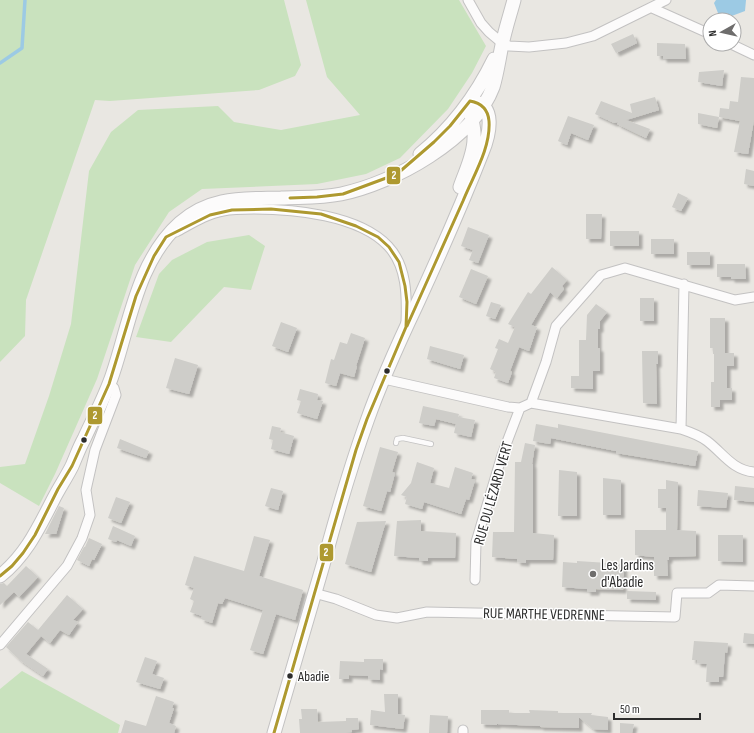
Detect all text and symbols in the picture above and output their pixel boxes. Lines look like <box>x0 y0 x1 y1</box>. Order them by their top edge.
north arrow <box>702 12 742 52</box>
text: N <box>706 29 719 37</box>
line badge: 2 <box>386 166 401 185</box>
text: 2 <box>392 169 397 182</box>
unlabelled marker <box>382 366 392 376</box>
line badge: 2 <box>87 406 103 425</box>
text: 2 <box>93 409 98 422</box>
unlabelled marker <box>79 435 89 445</box>
street label: RUE DU LÉZARD VERT <box>470 439 517 547</box>
line badge: 2 <box>319 543 334 562</box>
text: 2 <box>324 546 329 559</box>
place label: Les Jardins d'Abadie <box>601 556 654 592</box>
marker: Les Jardins d'Abadie <box>588 569 598 579</box>
street label: RUE MARTHE VEDRENNE <box>483 604 605 625</box>
place label: Abadie <box>297 668 329 685</box>
marker: Abadie <box>285 671 295 681</box>
scale bar <box>614 695 700 721</box>
text: 50 m <box>620 702 640 717</box>

